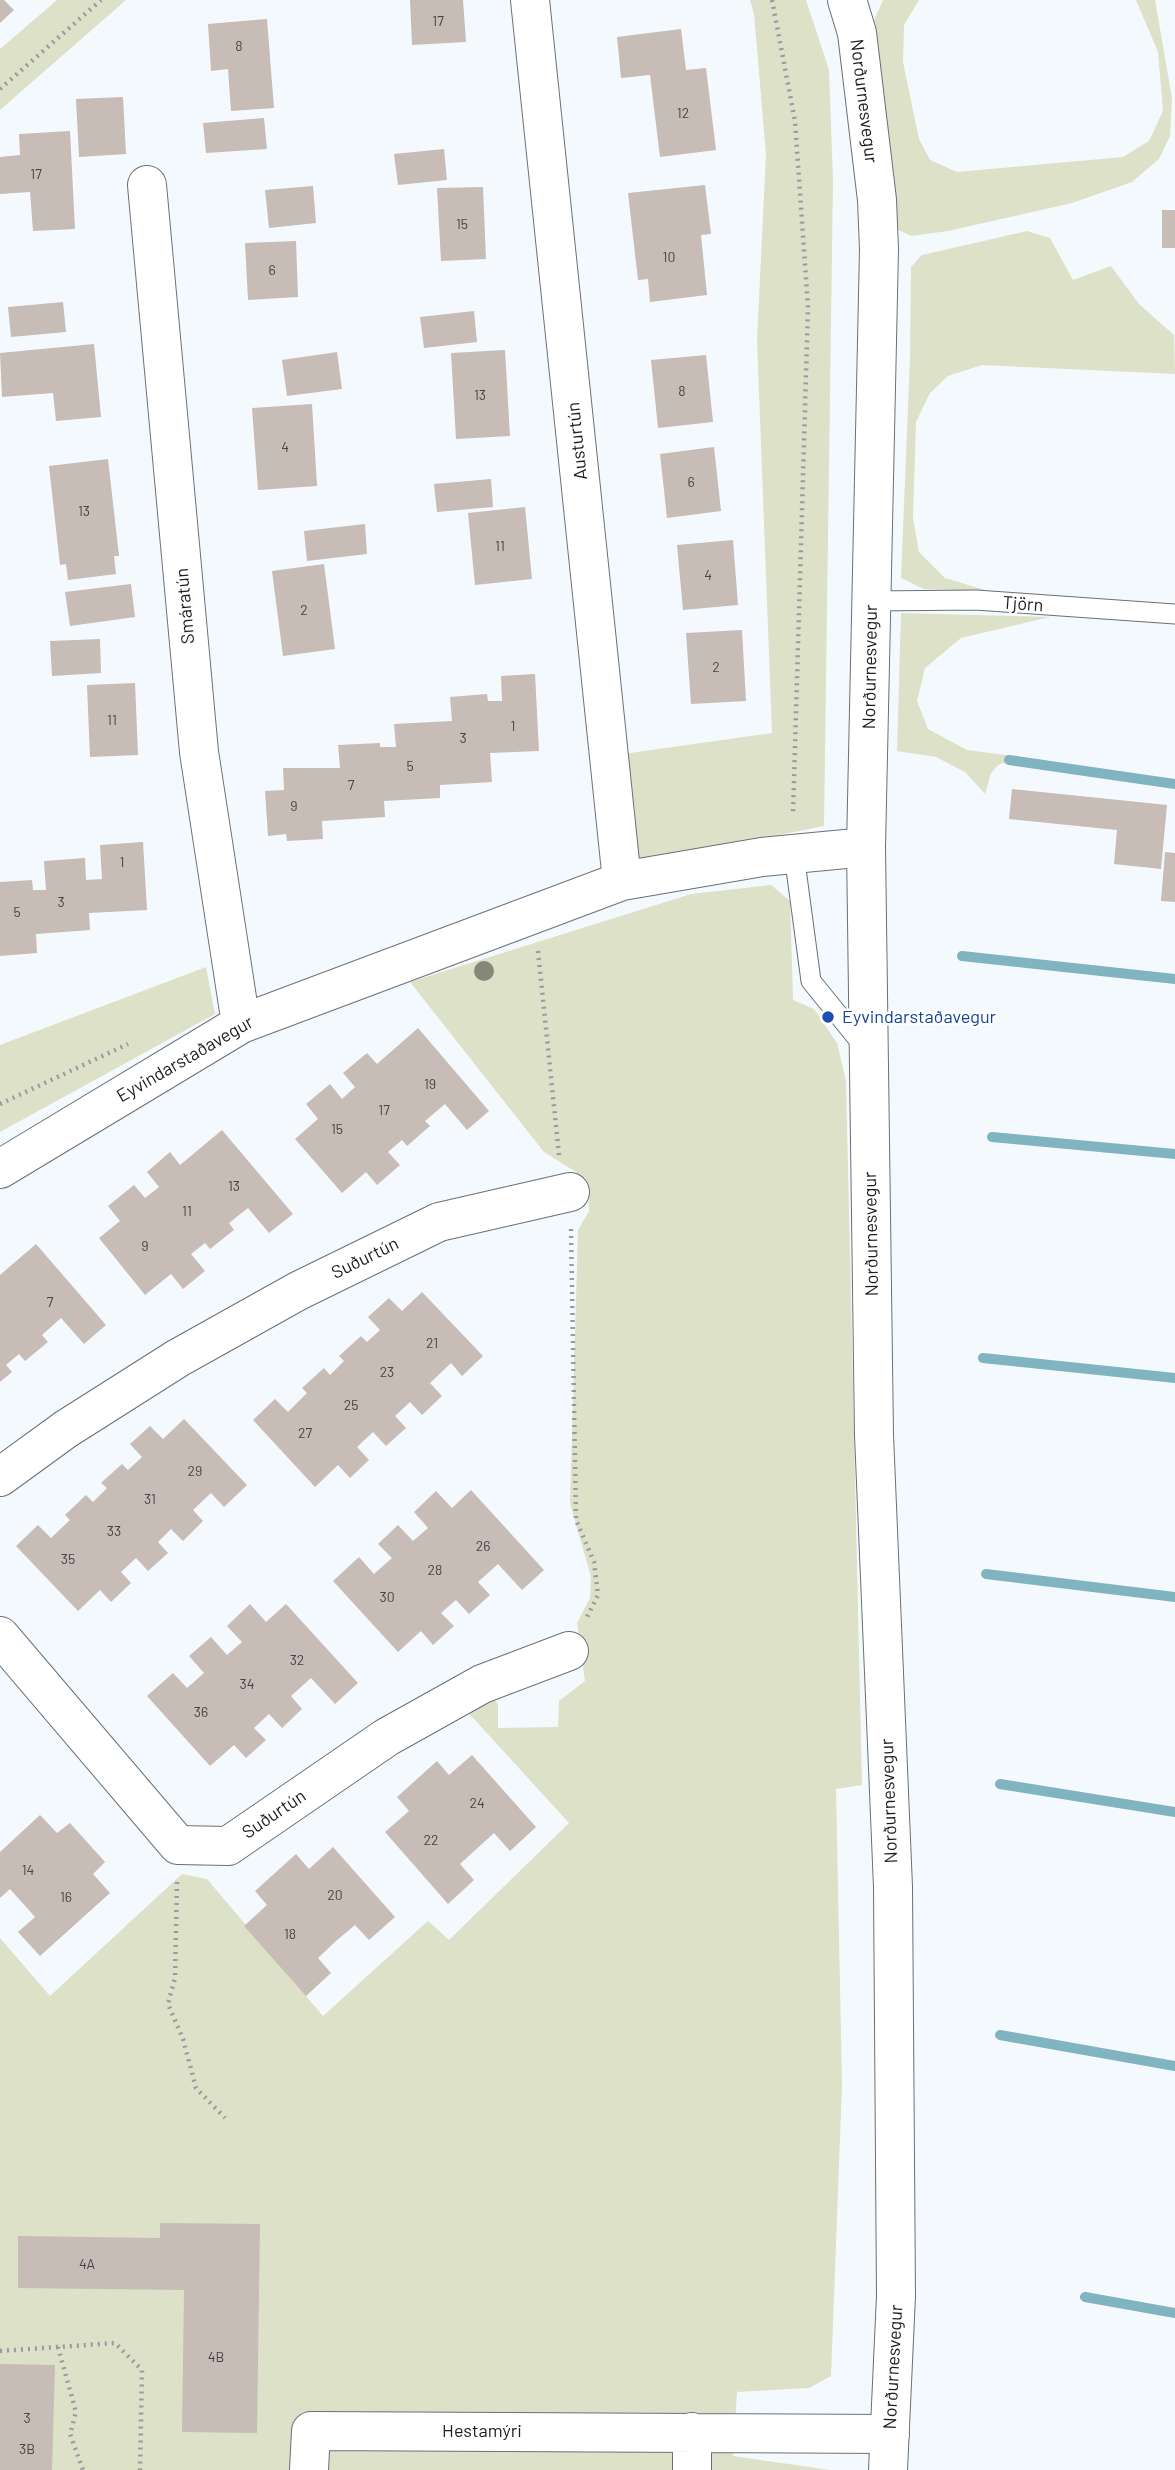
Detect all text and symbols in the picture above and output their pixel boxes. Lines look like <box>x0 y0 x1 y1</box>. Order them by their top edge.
house number: 17 <box>432 13 444 29</box>
house number: 8 <box>235 38 243 54</box>
street label: Norðurnesvegur <box>846 38 882 164</box>
house number: 12 <box>677 105 689 121</box>
house number: 17 <box>30 166 42 182</box>
house number: 15 <box>456 216 468 232</box>
house number: 10 <box>663 249 675 265</box>
house number: 6 <box>268 262 276 278</box>
house number: 8 <box>678 383 686 399</box>
house number: 13 <box>474 387 486 403</box>
street label: Austurtún <box>562 401 592 481</box>
house number: 4 <box>281 439 289 455</box>
house number: 6 <box>687 474 695 490</box>
house number: 13 <box>78 503 90 519</box>
house number: 11 <box>495 538 505 554</box>
street label: Smáratún <box>171 567 199 645</box>
house number: 4 <box>704 567 712 583</box>
street label: Tjörn <box>1002 592 1044 616</box>
house number: 2 <box>300 602 308 618</box>
street label: Norðurnesvegur <box>858 604 882 730</box>
house number: 2 <box>712 659 720 675</box>
house number: 11 <box>107 712 117 728</box>
house number: 1 <box>511 718 515 734</box>
house number: 3 <box>459 730 467 746</box>
house number: 5 <box>406 758 414 774</box>
house number: 7 <box>348 777 354 793</box>
house number: 9 <box>290 798 298 814</box>
house number: 1 <box>120 854 124 870</box>
house number: 3 <box>57 894 65 910</box>
house number: 5 <box>13 904 21 920</box>
place label: Eyvindarstaðavegur <box>842 1006 996 1028</box>
marker: Eyvindarstaðavegur <box>820 1009 836 1025</box>
street label: Eyvindarstaðavegur <box>113 1011 257 1107</box>
house number: 19 <box>424 1076 436 1092</box>
house number: 17 <box>378 1102 390 1118</box>
house number: 15 <box>331 1121 343 1137</box>
street label: Norðurnesvegur <box>859 1171 883 1297</box>
house number: 13 <box>228 1178 240 1194</box>
house number: 11 <box>182 1203 192 1219</box>
street label: Suðurtún <box>328 1232 402 1284</box>
house number: 9 <box>141 1238 149 1254</box>
house number: 7 <box>47 1294 53 1310</box>
house number: 21 <box>426 1335 438 1351</box>
house number: 23 <box>380 1364 394 1380</box>
house number: 25 <box>344 1397 358 1413</box>
house number: 27 <box>298 1425 312 1441</box>
house number: 29 <box>188 1463 202 1479</box>
house number: 31 <box>144 1491 156 1507</box>
house number: 33 <box>107 1523 121 1539</box>
house number: 26 <box>476 1538 490 1554</box>
house number: 35 <box>61 1551 75 1567</box>
house number: 28 <box>428 1562 442 1578</box>
house number: 30 <box>379 1589 395 1605</box>
house number: 32 <box>290 1652 304 1668</box>
house number: 34 <box>240 1676 254 1692</box>
house number: 36 <box>194 1704 208 1720</box>
street label: Norðurnesvegur <box>876 1738 902 1864</box>
street label: Suðurtún <box>238 1785 310 1843</box>
house number: 24 <box>469 1795 485 1811</box>
house number: 22 <box>423 1832 439 1848</box>
house number: 14 <box>22 1862 34 1878</box>
house number: 20 <box>327 1887 343 1903</box>
house number: 16 <box>60 1889 72 1905</box>
house number: 18 <box>284 1926 296 1942</box>
house number: 4A <box>79 2256 95 2272</box>
street label: Norðurnesvegur <box>879 2304 907 2430</box>
house number: 4B <box>208 2349 224 2365</box>
house number: 3 <box>23 2410 31 2426</box>
street label: Hestamýri <box>442 2420 522 2442</box>
house number: 3B <box>19 2441 35 2457</box>

